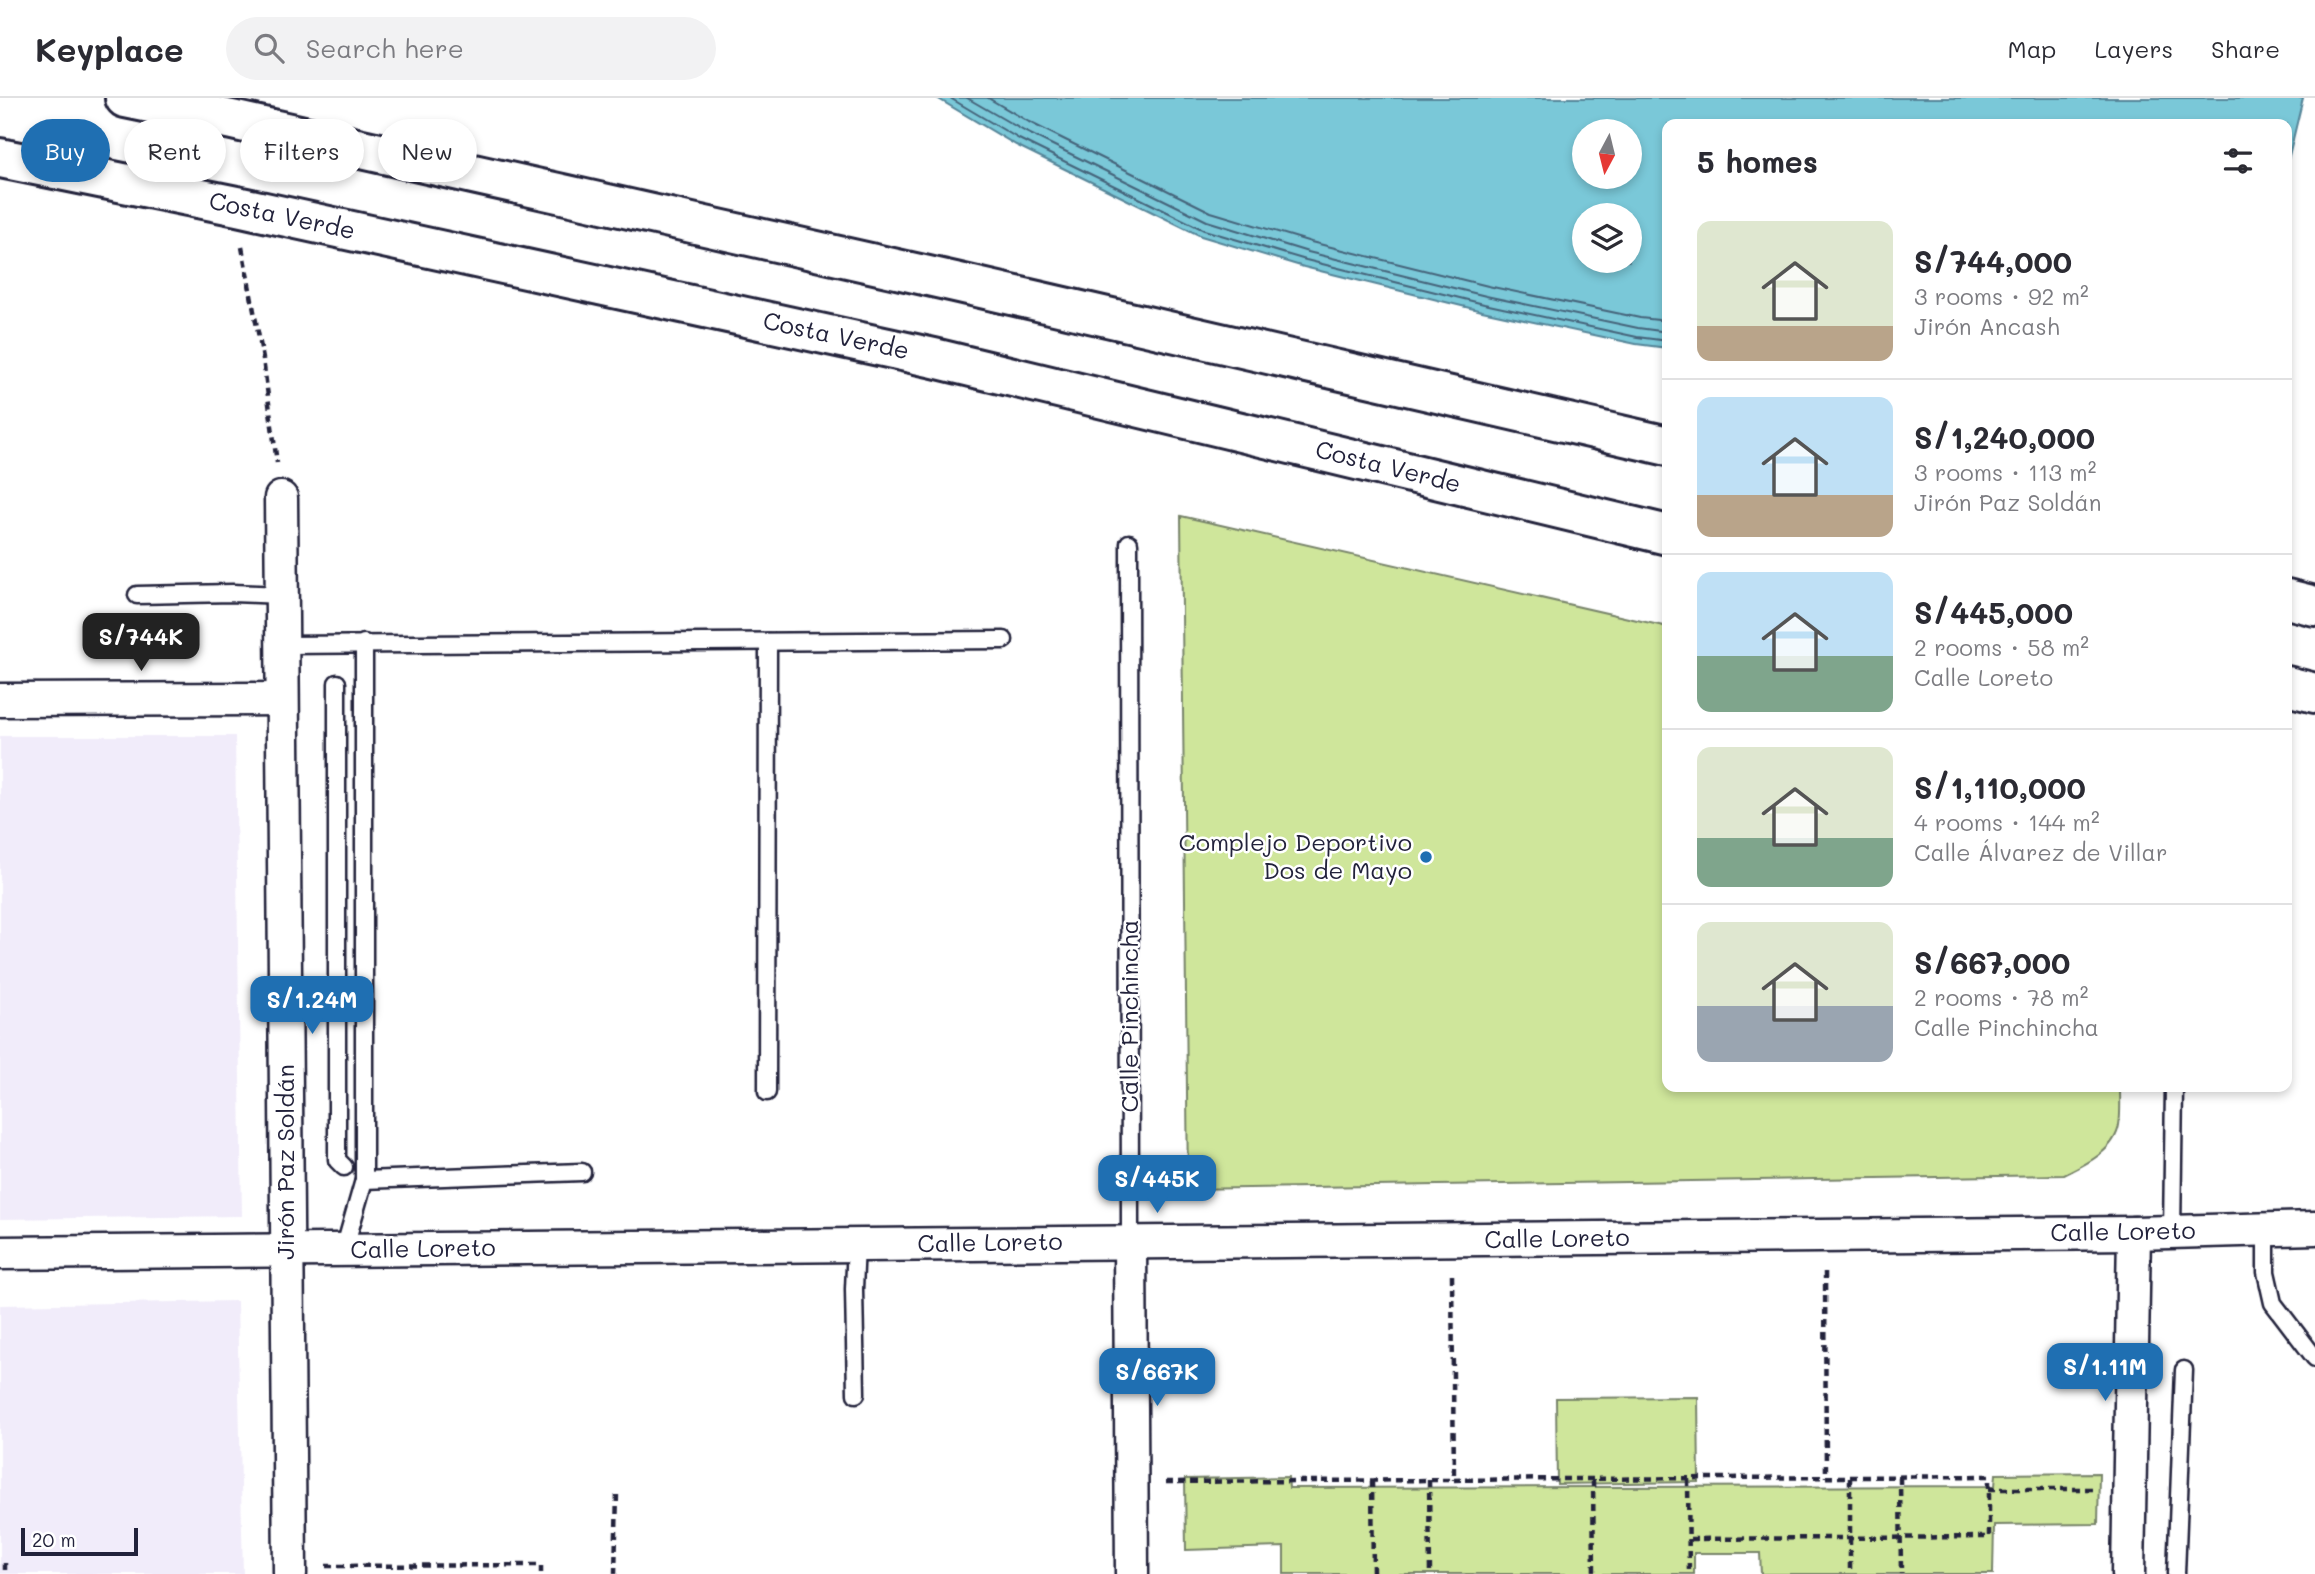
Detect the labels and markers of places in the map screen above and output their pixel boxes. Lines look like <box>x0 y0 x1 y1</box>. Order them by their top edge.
pin: S/744K <box>84 614 198 673</box>
place label: Complejo Deportivo Dos de Mayo <box>1179 826 1412 885</box>
marker: Complejo Deportivo Dos de Mayo <box>1418 849 1434 865</box>
pin: S/1.24M <box>247 976 377 1036</box>
pin: S/445K <box>1100 1156 1214 1215</box>
pin: S/1.11M <box>2040 1344 2170 1403</box>
pin: S/667K <box>1100 1348 1214 1408</box>

